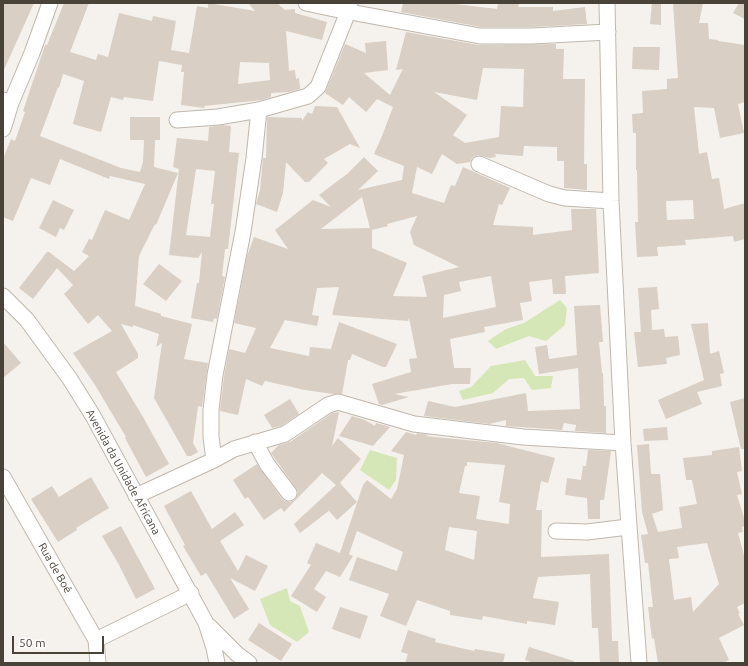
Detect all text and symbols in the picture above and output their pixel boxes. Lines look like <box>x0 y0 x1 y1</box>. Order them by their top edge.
street label: Avenida da Unidade Africana <box>83 407 163 537</box>
street label: Rua de Boé <box>35 541 75 595</box>
scale bar <box>14 628 106 654</box>
text: 50 m <box>19 636 46 649</box>

